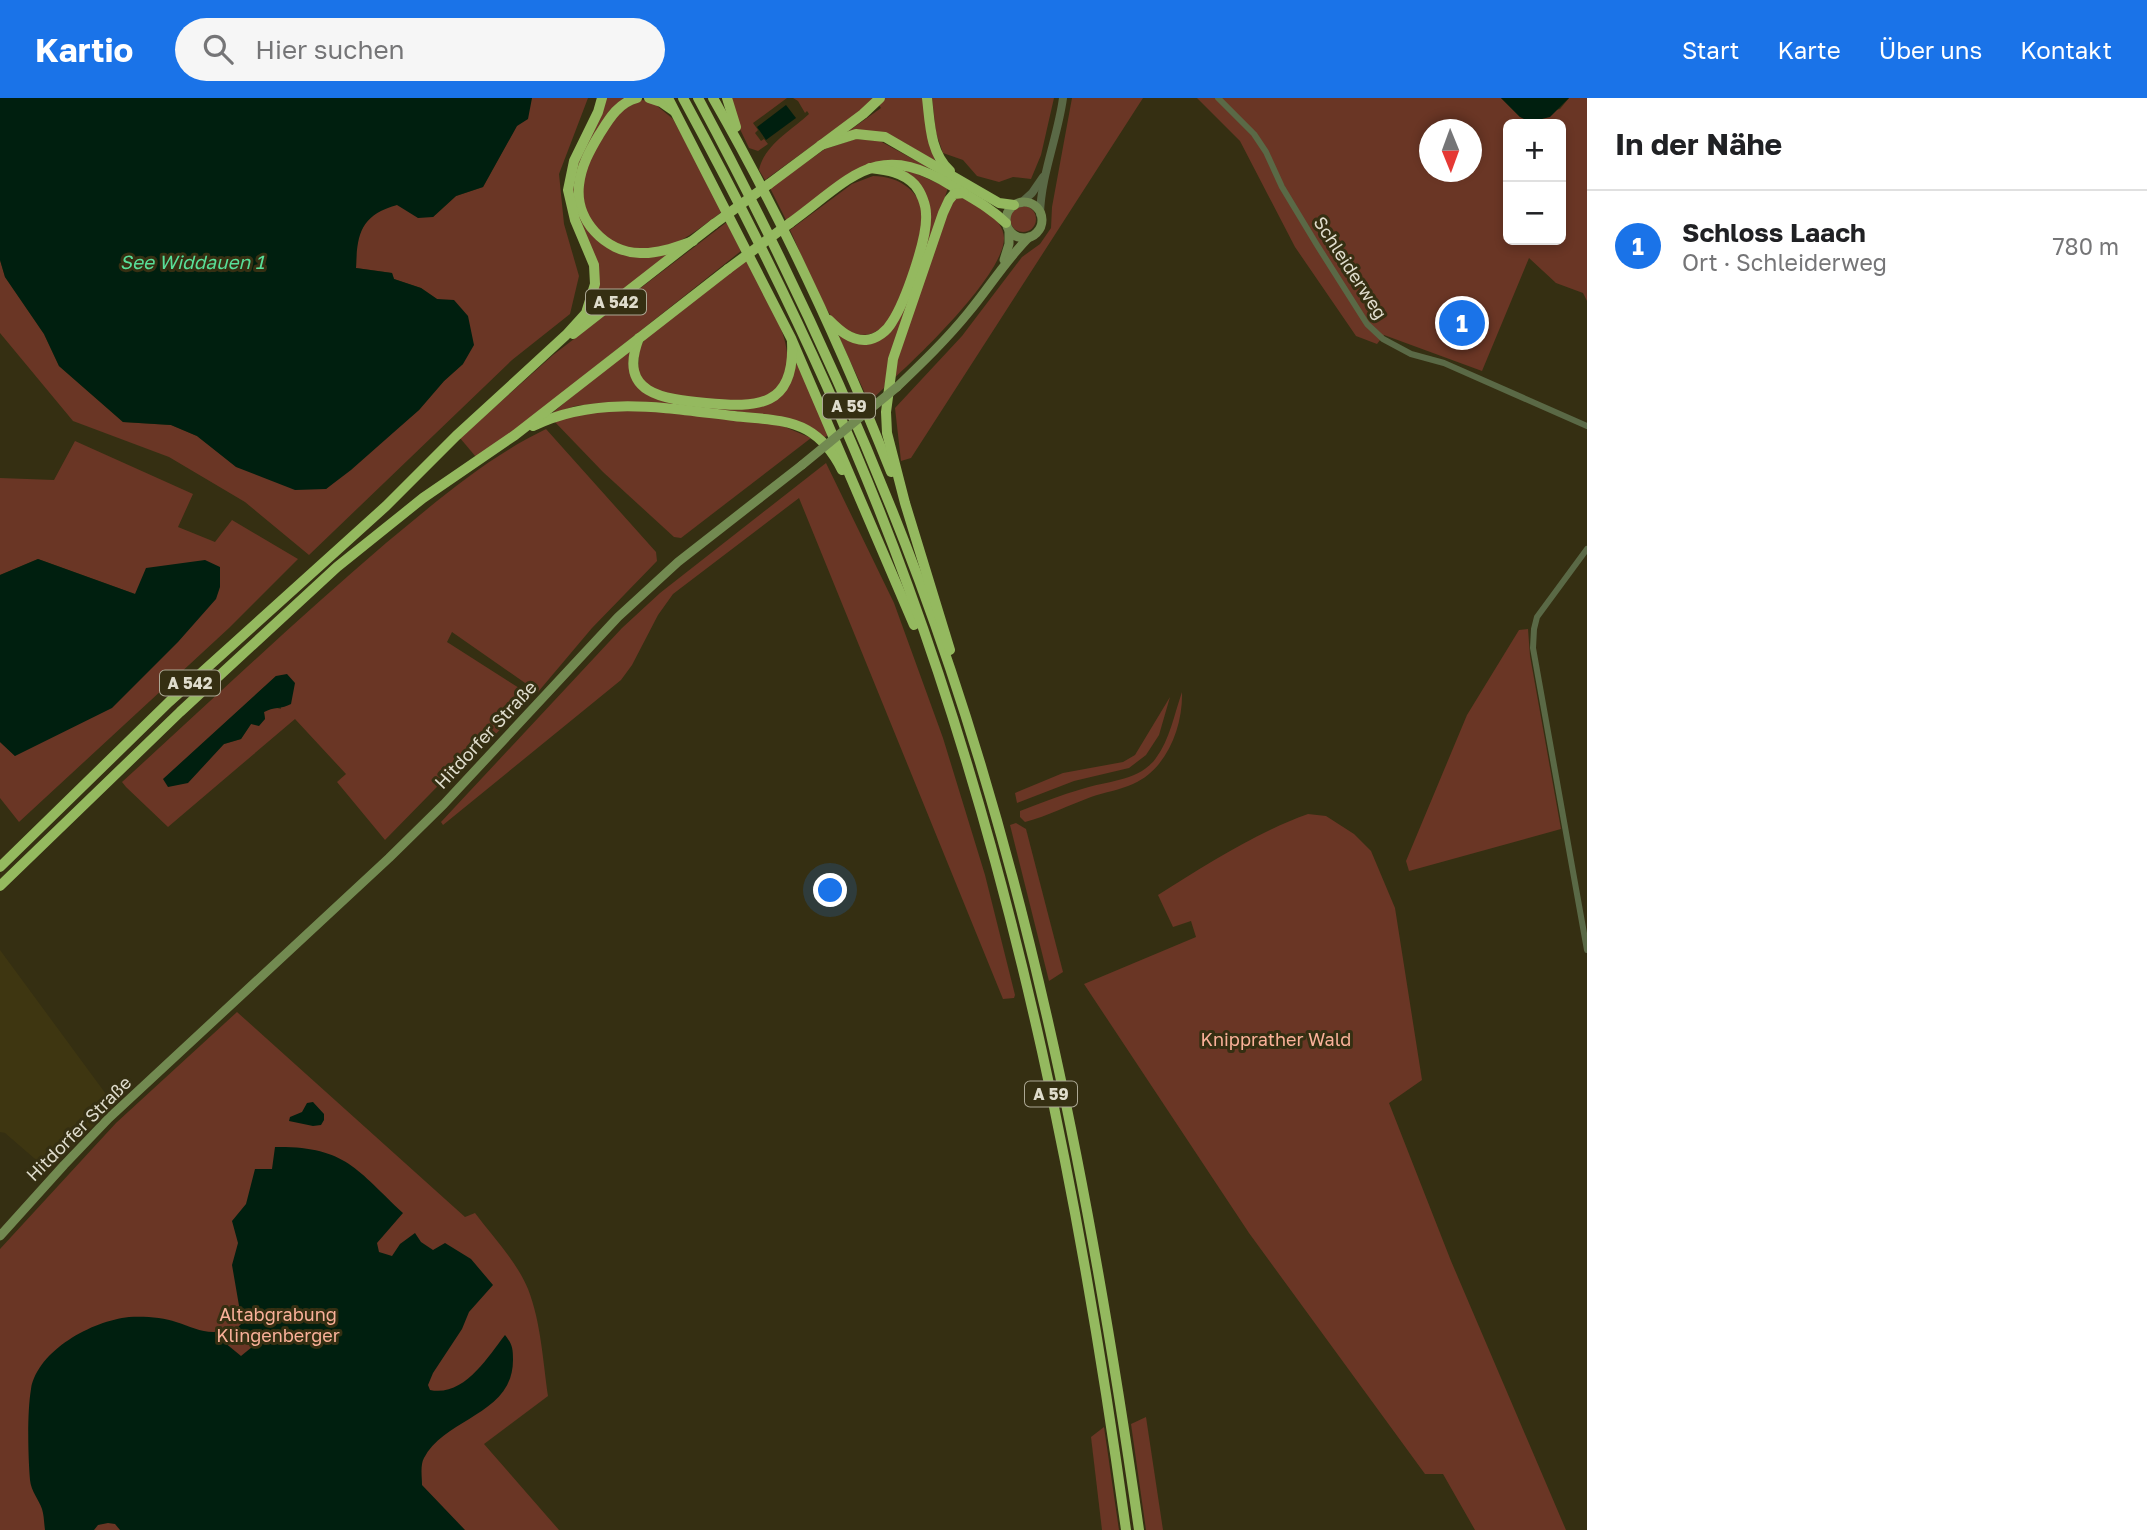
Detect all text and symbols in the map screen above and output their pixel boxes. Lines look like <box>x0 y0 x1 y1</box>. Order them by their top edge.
search box <box>175 18 665 81</box>
text: Kartio <box>35 30 133 69</box>
icon: search <box>199 30 237 68</box>
text: Hier suchen <box>255 34 405 65</box>
text: Start <box>1682 35 1739 64</box>
text: Karte <box>1777 35 1841 64</box>
text: Über uns <box>1879 35 1982 64</box>
text: Kontakt <box>2020 35 2112 64</box>
north arrow <box>1419 119 1482 182</box>
map controls <box>1503 119 1566 245</box>
button: + <box>1503 119 1566 182</box>
text: In der Nähe <box>1615 126 1782 162</box>
button: − <box>1503 182 1566 245</box>
street label: Schleiderweg <box>1309 212 1392 323</box>
text: Schloss Laach <box>1682 217 1866 248</box>
text: 1 <box>1632 232 1644 260</box>
text: 780 m <box>2052 232 2119 260</box>
text: Ort · Schleiderweg <box>1682 248 1887 276</box>
water label: See Widdauen 1 <box>120 250 265 273</box>
road number: A 542 <box>586 290 646 314</box>
pin: 1 <box>1439 297 1485 349</box>
road number: A 59 <box>823 394 875 418</box>
road number: A 542 <box>160 670 220 696</box>
street label: Hitdorfer Straße <box>430 676 541 793</box>
your location <box>813 873 847 907</box>
park label: Knipprather Wald <box>1201 1028 1351 1050</box>
street label: Hitdorfer Straße <box>21 1071 135 1185</box>
road number: A 59 <box>1025 1082 1077 1106</box>
park label: Altabgrabung Klingenberger <box>216 1303 340 1346</box>

